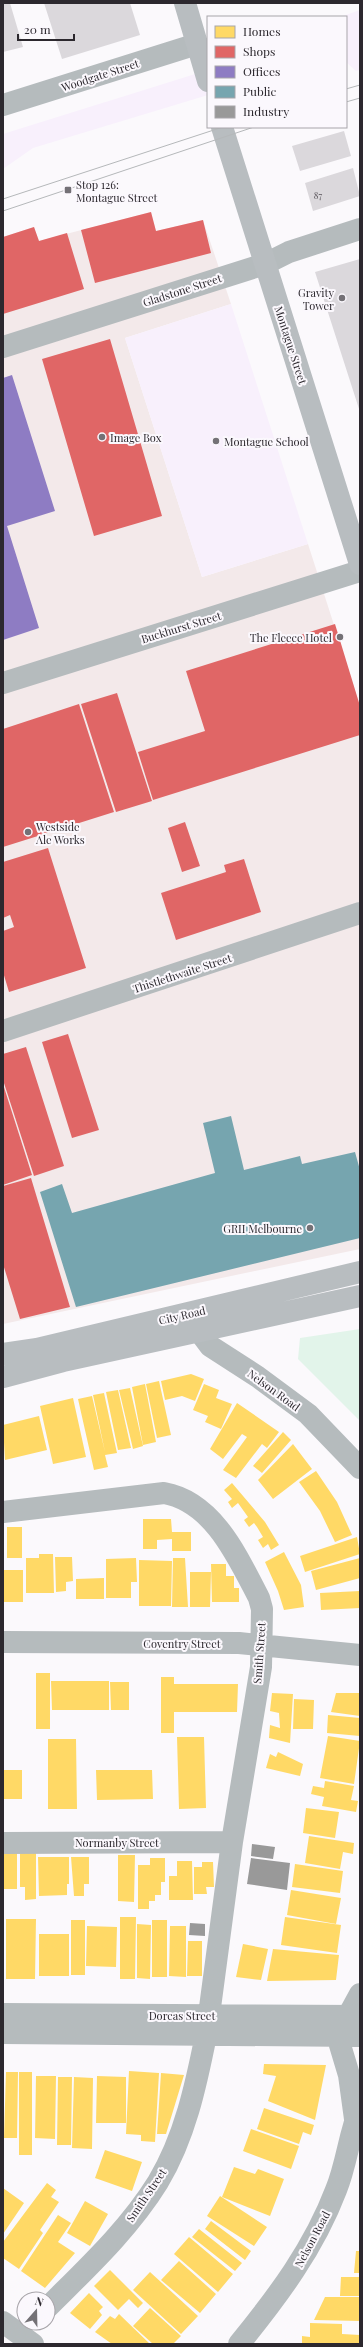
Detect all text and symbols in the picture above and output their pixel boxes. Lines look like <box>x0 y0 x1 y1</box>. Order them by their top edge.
scale bar <box>18 16 74 42</box>
legend <box>207 16 347 128</box>
text: 20 m <box>24 21 51 37</box>
text: Homes <box>243 23 281 39</box>
text: Shops <box>243 43 275 59</box>
street label: Woodgate Street <box>58 55 141 95</box>
text: Offices <box>243 63 280 79</box>
text: Public <box>243 83 277 99</box>
text: Industry <box>243 103 289 119</box>
place label: Stop 126: Montague Street <box>76 177 157 205</box>
marker: Stop 126: Montague Street <box>63 185 73 195</box>
house number: 87 <box>314 189 323 201</box>
street label: Gladstone Street <box>141 270 223 310</box>
place label: Gravity Tower <box>298 285 334 313</box>
marker: Gravity Tower <box>337 293 347 303</box>
street label: Montague Street <box>271 304 311 386</box>
place label: Image Box <box>110 430 162 445</box>
marker: Image Box <box>97 432 107 442</box>
place label: Montague School <box>224 434 309 449</box>
marker: Montague School <box>211 436 221 446</box>
street label: Buckhurst Street <box>139 608 223 646</box>
place label: The Fleece Hotel <box>250 630 332 645</box>
marker: The Fleece Hotel <box>335 632 345 642</box>
place label: Westside Ale Works <box>35 819 85 847</box>
marker: Westside Ale Works <box>23 827 33 837</box>
street label: Thistlethwaite Street <box>131 950 233 996</box>
place label: GRII Melbourne <box>223 1221 302 1236</box>
marker: GRII Melbourne <box>305 1223 315 1233</box>
street label: City Road <box>157 1302 208 1328</box>
street label: Nelson Road <box>245 1366 304 1415</box>
street label: Smith Street <box>249 1622 269 1684</box>
street label: Coventry Street <box>143 1636 221 1651</box>
street label: Normanby Street <box>75 1835 159 1850</box>
street label: Dorcas Street <box>149 2008 215 2023</box>
street label: Smith Street <box>123 2165 169 2225</box>
street label: Nelson Road <box>291 2208 333 2270</box>
north arrow <box>16 2291 56 2331</box>
text: N <box>33 2293 46 2310</box>

